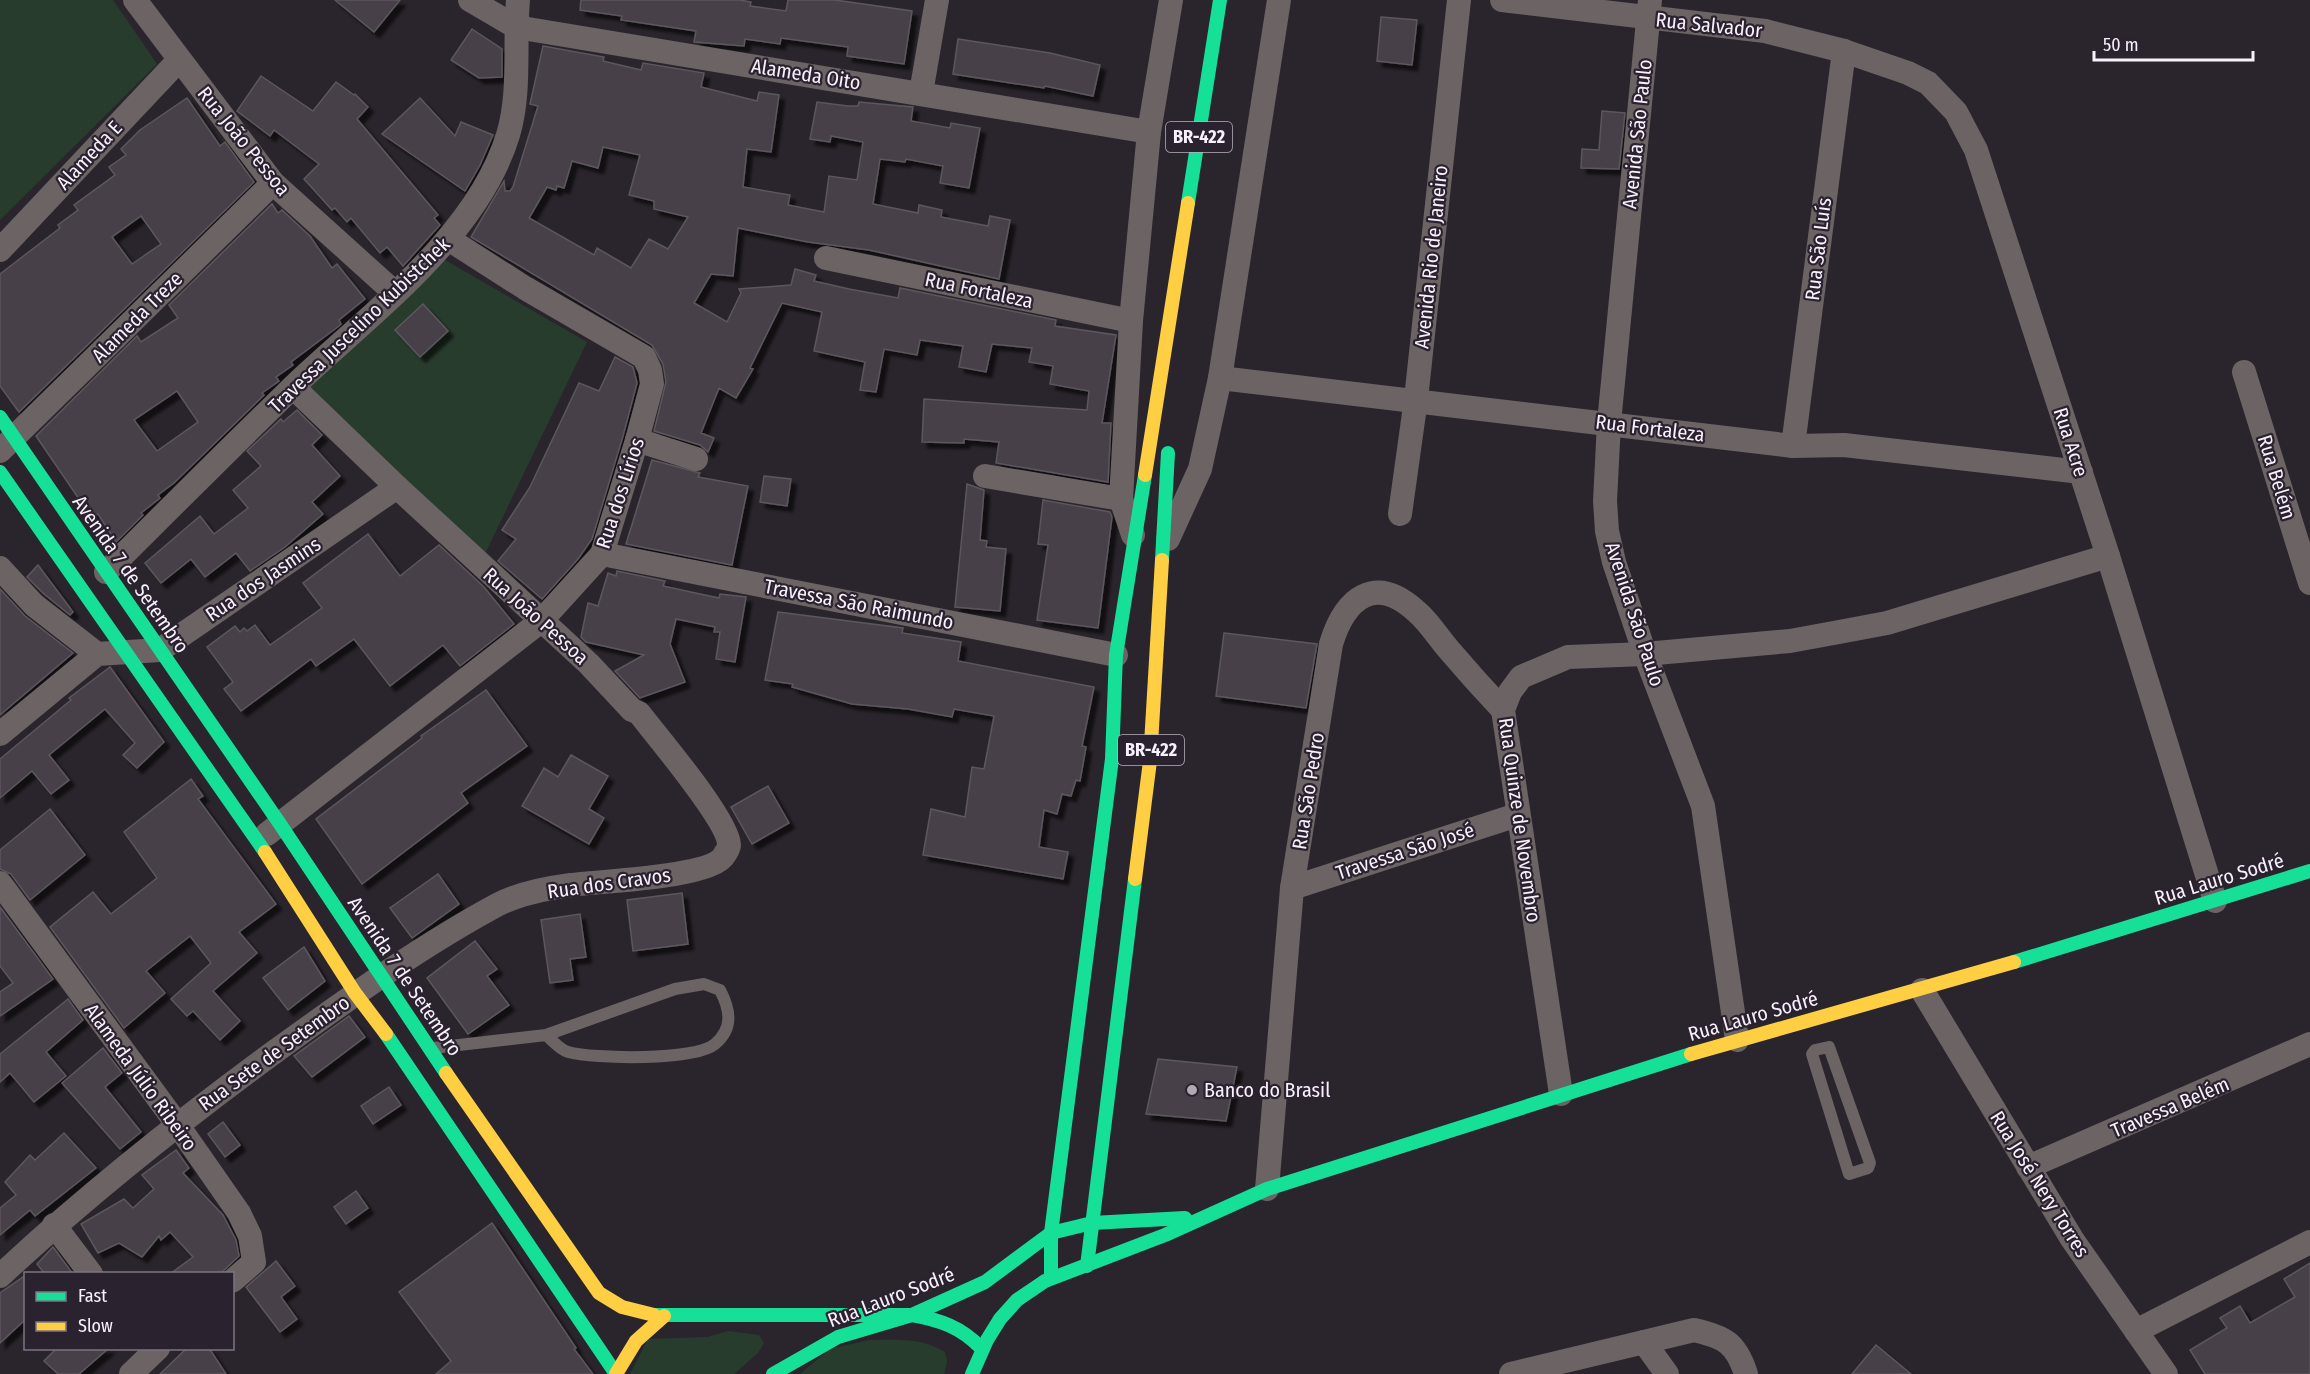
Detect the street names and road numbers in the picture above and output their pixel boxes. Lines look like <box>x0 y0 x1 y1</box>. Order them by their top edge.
street label: Rua Salvador <box>1654 7 1764 43</box>
street label: Alameda Oito <box>750 54 862 94</box>
street label: Avenida São Paulo <box>1617 58 1657 210</box>
street label: Rua João Pessoa <box>193 82 295 200</box>
street label: Alameda E <box>51 116 127 194</box>
road number: BR-422 <box>1166 122 1232 152</box>
street label: Avenida Rio de Janeiro <box>1409 164 1453 350</box>
street label: Rua São Luís <box>1800 196 1836 302</box>
street label: Travessa Juscelino Kubistchek <box>263 232 455 418</box>
street label: Alameda Treze <box>87 267 187 367</box>
street label: Rua Fortaleza <box>923 267 1035 313</box>
street label: Rua Acre <box>2049 404 2093 480</box>
street label: Rua Fortaleza <box>1594 409 1706 447</box>
street label: Rua Belém <box>2253 432 2301 522</box>
street label: Rua dos Lírios <box>591 435 649 551</box>
street label: Avenida 7 de Setembro <box>68 491 194 657</box>
street label: Rua dos Jasmins <box>201 532 325 626</box>
street label: Avenida São Paulo <box>1600 539 1670 689</box>
street label: Rua João Pessoa <box>478 562 594 670</box>
street label: Travessa São Raimundo <box>762 574 956 634</box>
street label: Rua Quinze de Novembro <box>1494 716 1546 924</box>
street label: Rua São Pedro <box>1287 731 1329 851</box>
road number: BR-422 <box>1118 735 1184 765</box>
street label: Travessa São José <box>1333 817 1477 885</box>
street label: Rua Lauro Sodré <box>2151 848 2287 910</box>
street label: Rua dos Cravos <box>546 862 672 904</box>
street label: Avenida 7 de Setembro <box>343 892 467 1060</box>
street label: Rua Lauro Sodré <box>1685 986 1821 1046</box>
street label: Rua Sete de Setembro <box>194 990 354 1116</box>
street label: Alameda Júlio Ribeiro <box>80 999 202 1155</box>
street label: Travessa Belém <box>2107 1071 2233 1143</box>
street label: Rua José Nery Torres <box>1985 1106 2095 1262</box>
street label: Rua Lauro Sodré <box>824 1262 958 1332</box>

